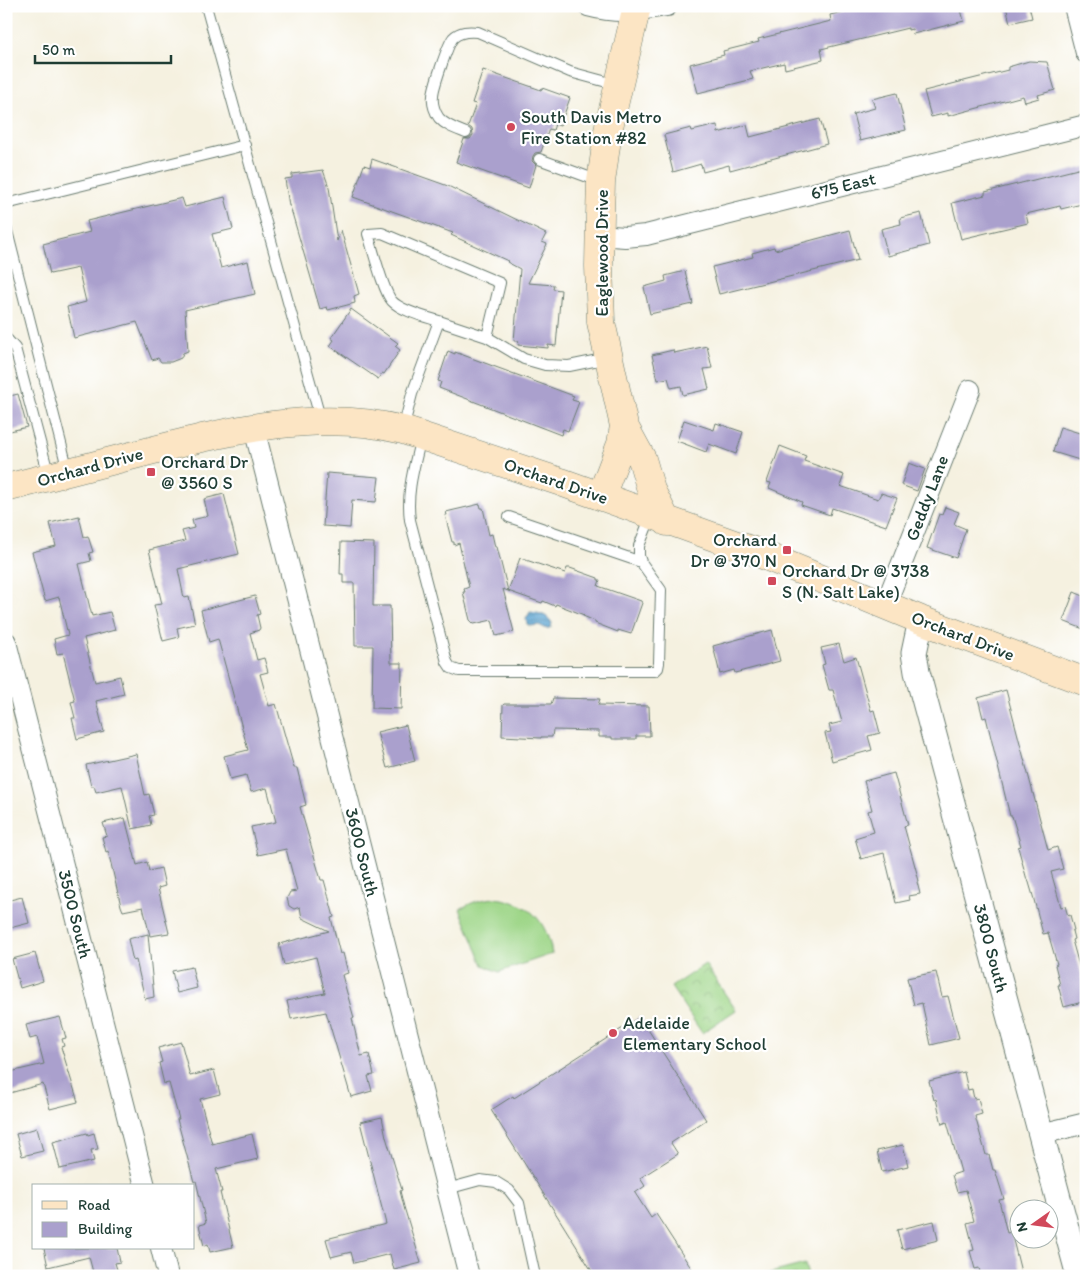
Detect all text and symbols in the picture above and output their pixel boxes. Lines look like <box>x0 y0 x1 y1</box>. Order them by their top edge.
scale bar <box>35 32 171 64</box>
text: 50 m <box>42 41 75 59</box>
place label: South Davis Metro Fire Station #82 <box>521 106 662 149</box>
marker: South Davis Metro Fire Station #82 <box>505 121 517 133</box>
street label: 675 East <box>808 167 878 205</box>
street label: Eaglewood Drive <box>591 189 613 317</box>
street label: Orchard Drive <box>35 442 145 492</box>
place label: Orchard Dr @ 3560 S <box>161 451 249 494</box>
street label: Geddy Lane <box>901 452 953 544</box>
street label: Orchard Drive <box>501 453 611 509</box>
marker: Orchard Dr @ 3560 S <box>145 466 157 478</box>
place label: Orchard Dr @ 370 N <box>690 529 777 572</box>
marker: Orchard Dr @ 370 N <box>781 544 793 556</box>
place label: Orchard Dr @ 3738 S (N. Salt Lake) <box>782 560 929 603</box>
marker: Orchard Dr @ 3738 S (N. Salt Lake) <box>766 575 778 587</box>
street label: Orchard Drive <box>908 606 1018 666</box>
street label: 3600 South <box>340 805 384 899</box>
street label: 3500 South <box>53 867 97 961</box>
street label: 3800 South <box>969 901 1013 995</box>
place label: Adelaide Elementary School <box>623 1012 767 1055</box>
marker: Adelaide Elementary School <box>607 1027 619 1039</box>
legend <box>32 1184 195 1250</box>
text: Road <box>78 1196 111 1214</box>
north arrow <box>1010 1200 1060 1250</box>
text: Building <box>78 1220 132 1238</box>
text: N <box>1012 1220 1031 1234</box>

